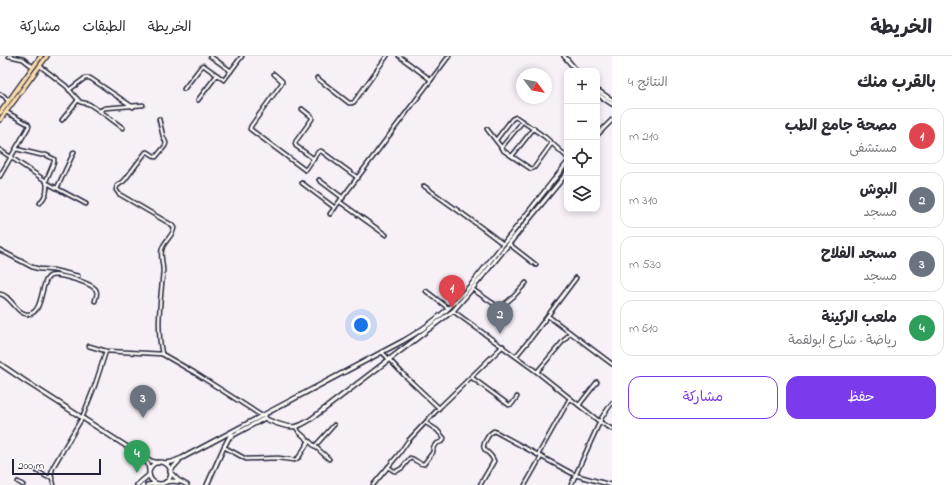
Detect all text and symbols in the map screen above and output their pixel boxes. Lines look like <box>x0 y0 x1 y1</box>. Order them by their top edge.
text: الخريطة <box>870 15 932 42</box>
text: مشاركة <box>20 17 60 38</box>
text: الطبقات <box>82 17 126 38</box>
text: الخريطة <box>148 17 191 38</box>
north arrow <box>516 68 552 104</box>
map controls <box>564 68 600 212</box>
button: + <box>564 68 600 104</box>
text: بالقرب منك <box>857 70 936 95</box>
text: النتائج: 4 <box>628 73 668 92</box>
button: − <box>564 104 600 140</box>
text: مصحة جامع الطب <box>785 115 897 137</box>
text: 210 m <box>629 127 659 146</box>
text: 1 <box>920 127 924 146</box>
text: مستشفى <box>849 139 897 158</box>
button: locate <box>564 140 600 176</box>
button: layers <box>564 176 600 212</box>
text: البوش <box>860 179 897 201</box>
text: 310 m <box>629 191 657 210</box>
text: 2 <box>919 191 925 210</box>
text: مسجد <box>864 203 897 222</box>
text: مسجد الفلاح <box>821 243 897 265</box>
text: 530 m <box>629 255 661 274</box>
text: 3 <box>919 255 925 274</box>
text: مسجد <box>864 267 897 286</box>
pin: 1 <box>439 275 465 308</box>
pin: 2 <box>487 301 513 334</box>
text: ملعب الركينة <box>821 307 897 329</box>
your location <box>351 315 371 335</box>
text: 610 m <box>629 319 658 338</box>
text: 4 <box>919 319 925 338</box>
text: رياضة · شارع ابولقمة <box>788 331 897 350</box>
button: مشاركة <box>628 376 778 419</box>
button: حفظ <box>786 376 936 419</box>
pin: 3 <box>130 385 156 418</box>
pin: 4 <box>124 440 150 473</box>
scale bar <box>12 457 101 476</box>
text: 200 m <box>18 458 44 474</box>

